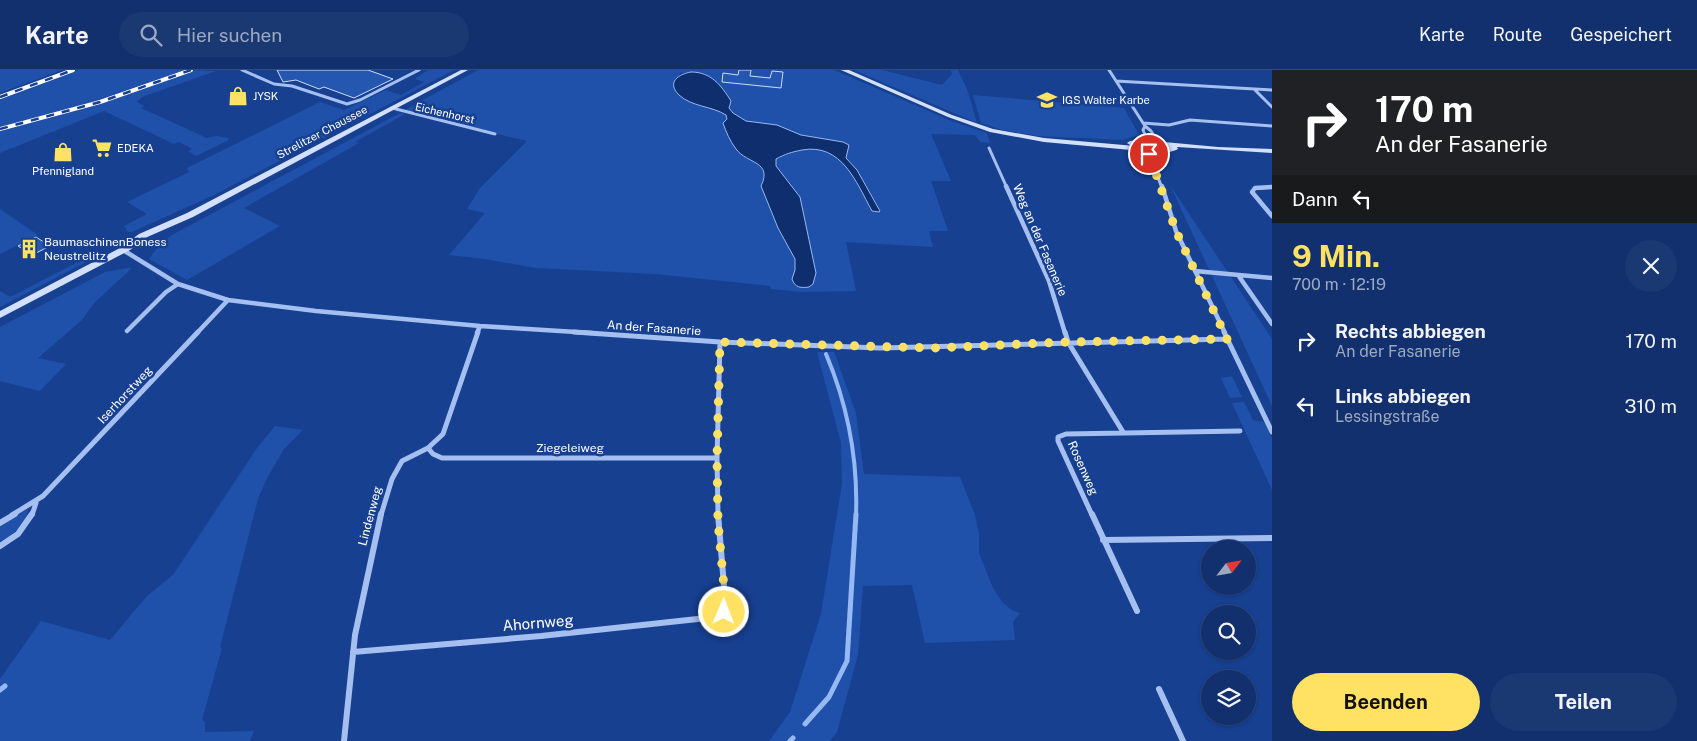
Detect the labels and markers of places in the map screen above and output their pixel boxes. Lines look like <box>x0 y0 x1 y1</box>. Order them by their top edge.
shop icon: JYSK <box>227 85 249 107</box>
school or university icon: IGS Walter Karbe <box>1036 89 1058 111</box>
place label: JYSK <box>253 90 279 102</box>
place label: IGS Walter Karbe <box>1062 94 1150 106</box>
pin <box>1128 133 1170 175</box>
supermarket icon: EDEKA <box>91 137 113 159</box>
shop icon: Pfennigland <box>52 141 74 163</box>
place label: EDEKA <box>117 142 154 154</box>
place label: Pfennigland <box>32 165 94 177</box>
place label: BaumaschinenBoness Neustrelitz <box>44 235 166 263</box>
building icon: BaumaschinenBoness Neustrelitz <box>18 238 40 260</box>

